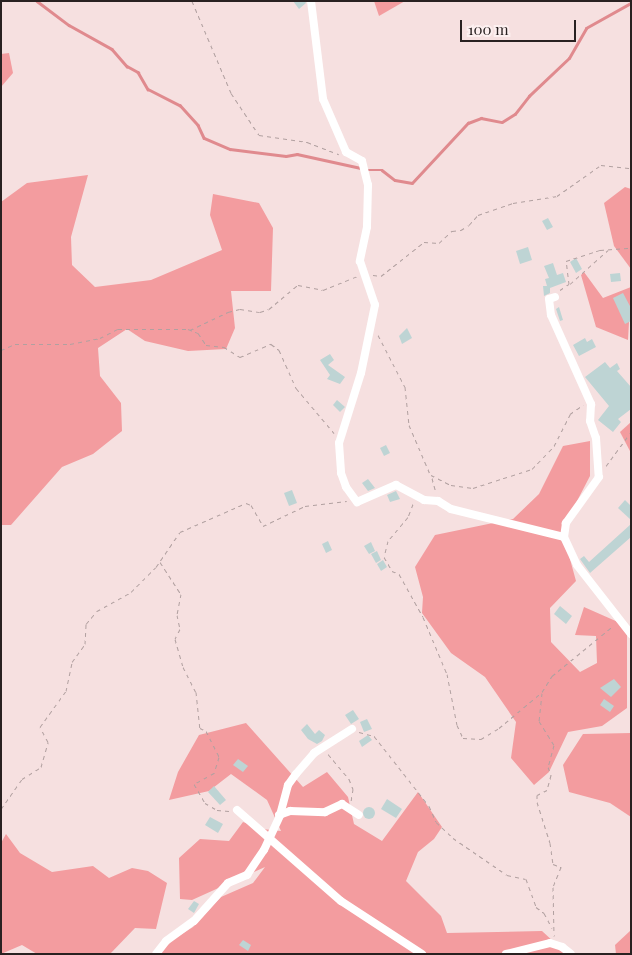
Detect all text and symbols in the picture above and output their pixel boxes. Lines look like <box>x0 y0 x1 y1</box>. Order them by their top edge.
scale bar <box>462 10 578 42</box>
text: 100 m <box>468 19 509 39</box>

